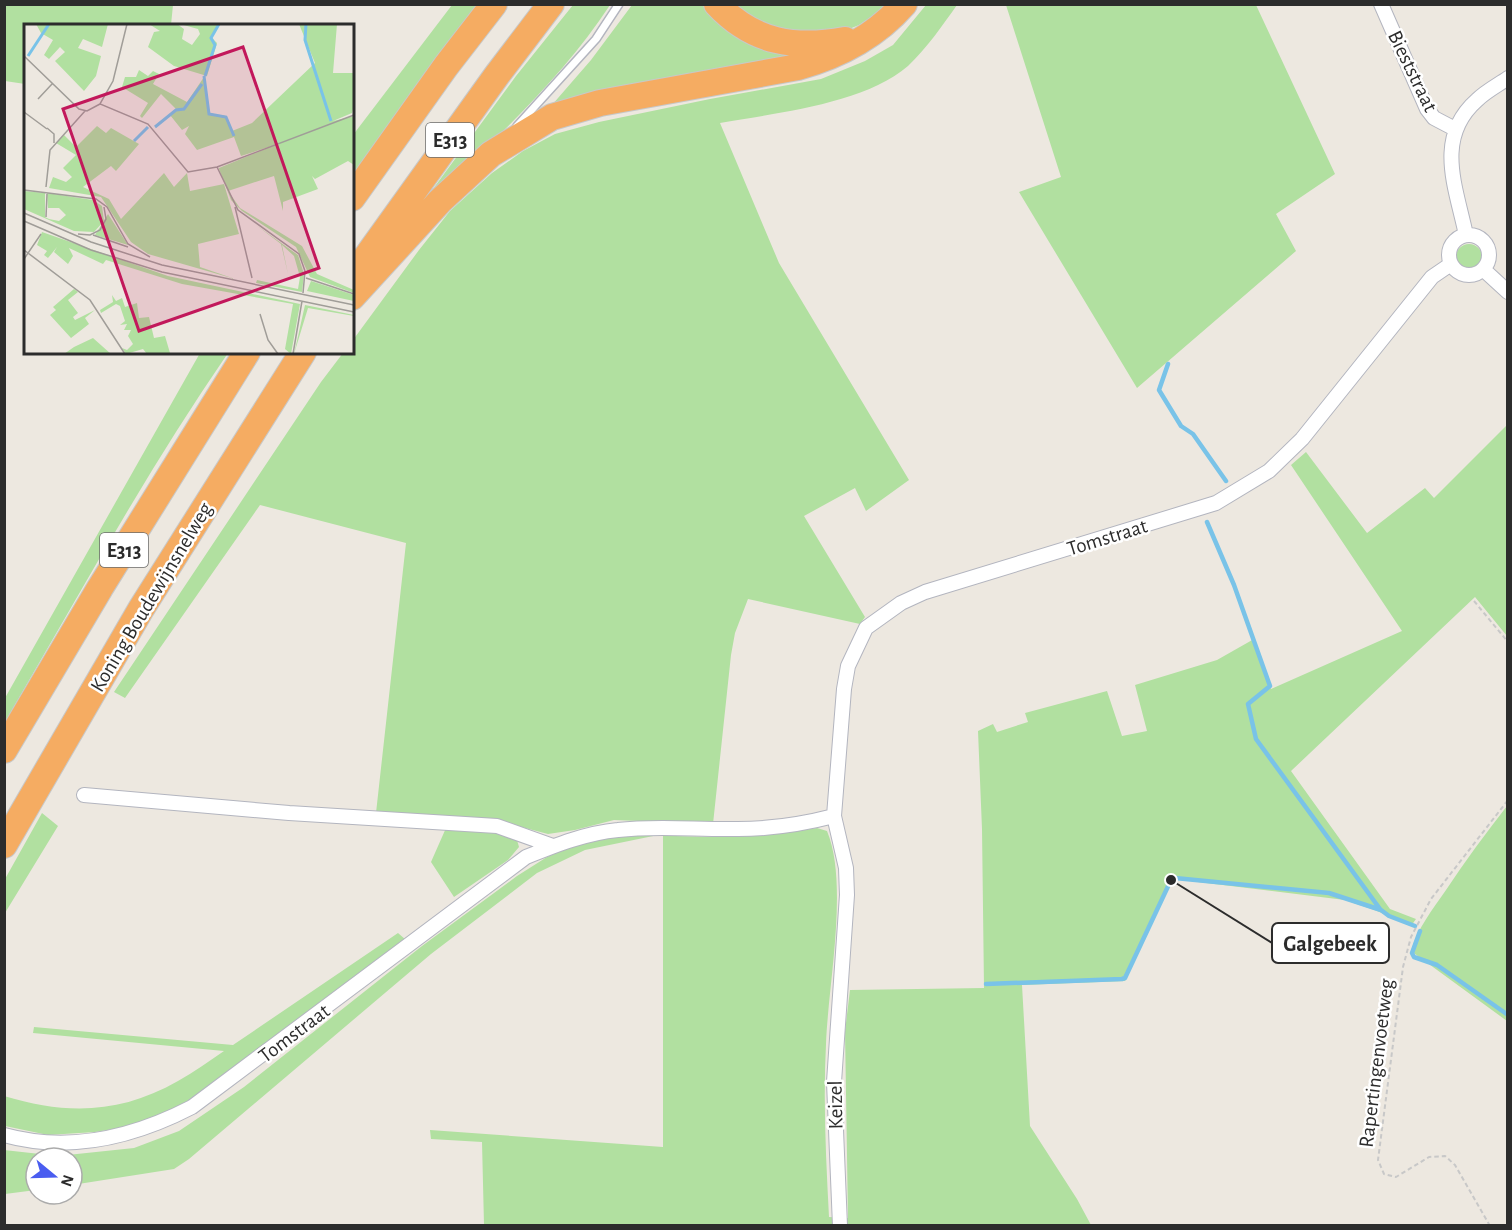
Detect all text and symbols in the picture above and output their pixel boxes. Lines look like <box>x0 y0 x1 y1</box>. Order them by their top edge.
inset map <box>24 24 354 354</box>
street label: Bieststraat <box>1384 27 1441 115</box>
road number: E313 <box>426 123 474 157</box>
street label: Koning Boudewijnsnelweg <box>87 498 217 696</box>
street label: Tomstraat <box>1064 515 1150 560</box>
road number: E313 <box>100 533 148 567</box>
callout: Galgebeek <box>1272 923 1389 963</box>
text: Galgebeek <box>1283 933 1377 955</box>
street label: Rapertingenvoetweg <box>1356 977 1397 1149</box>
street label: Tomstraat <box>255 1000 334 1067</box>
street label: Keizel <box>825 1080 846 1130</box>
north arrow <box>24 1146 84 1206</box>
text: N <box>58 1173 77 1188</box>

